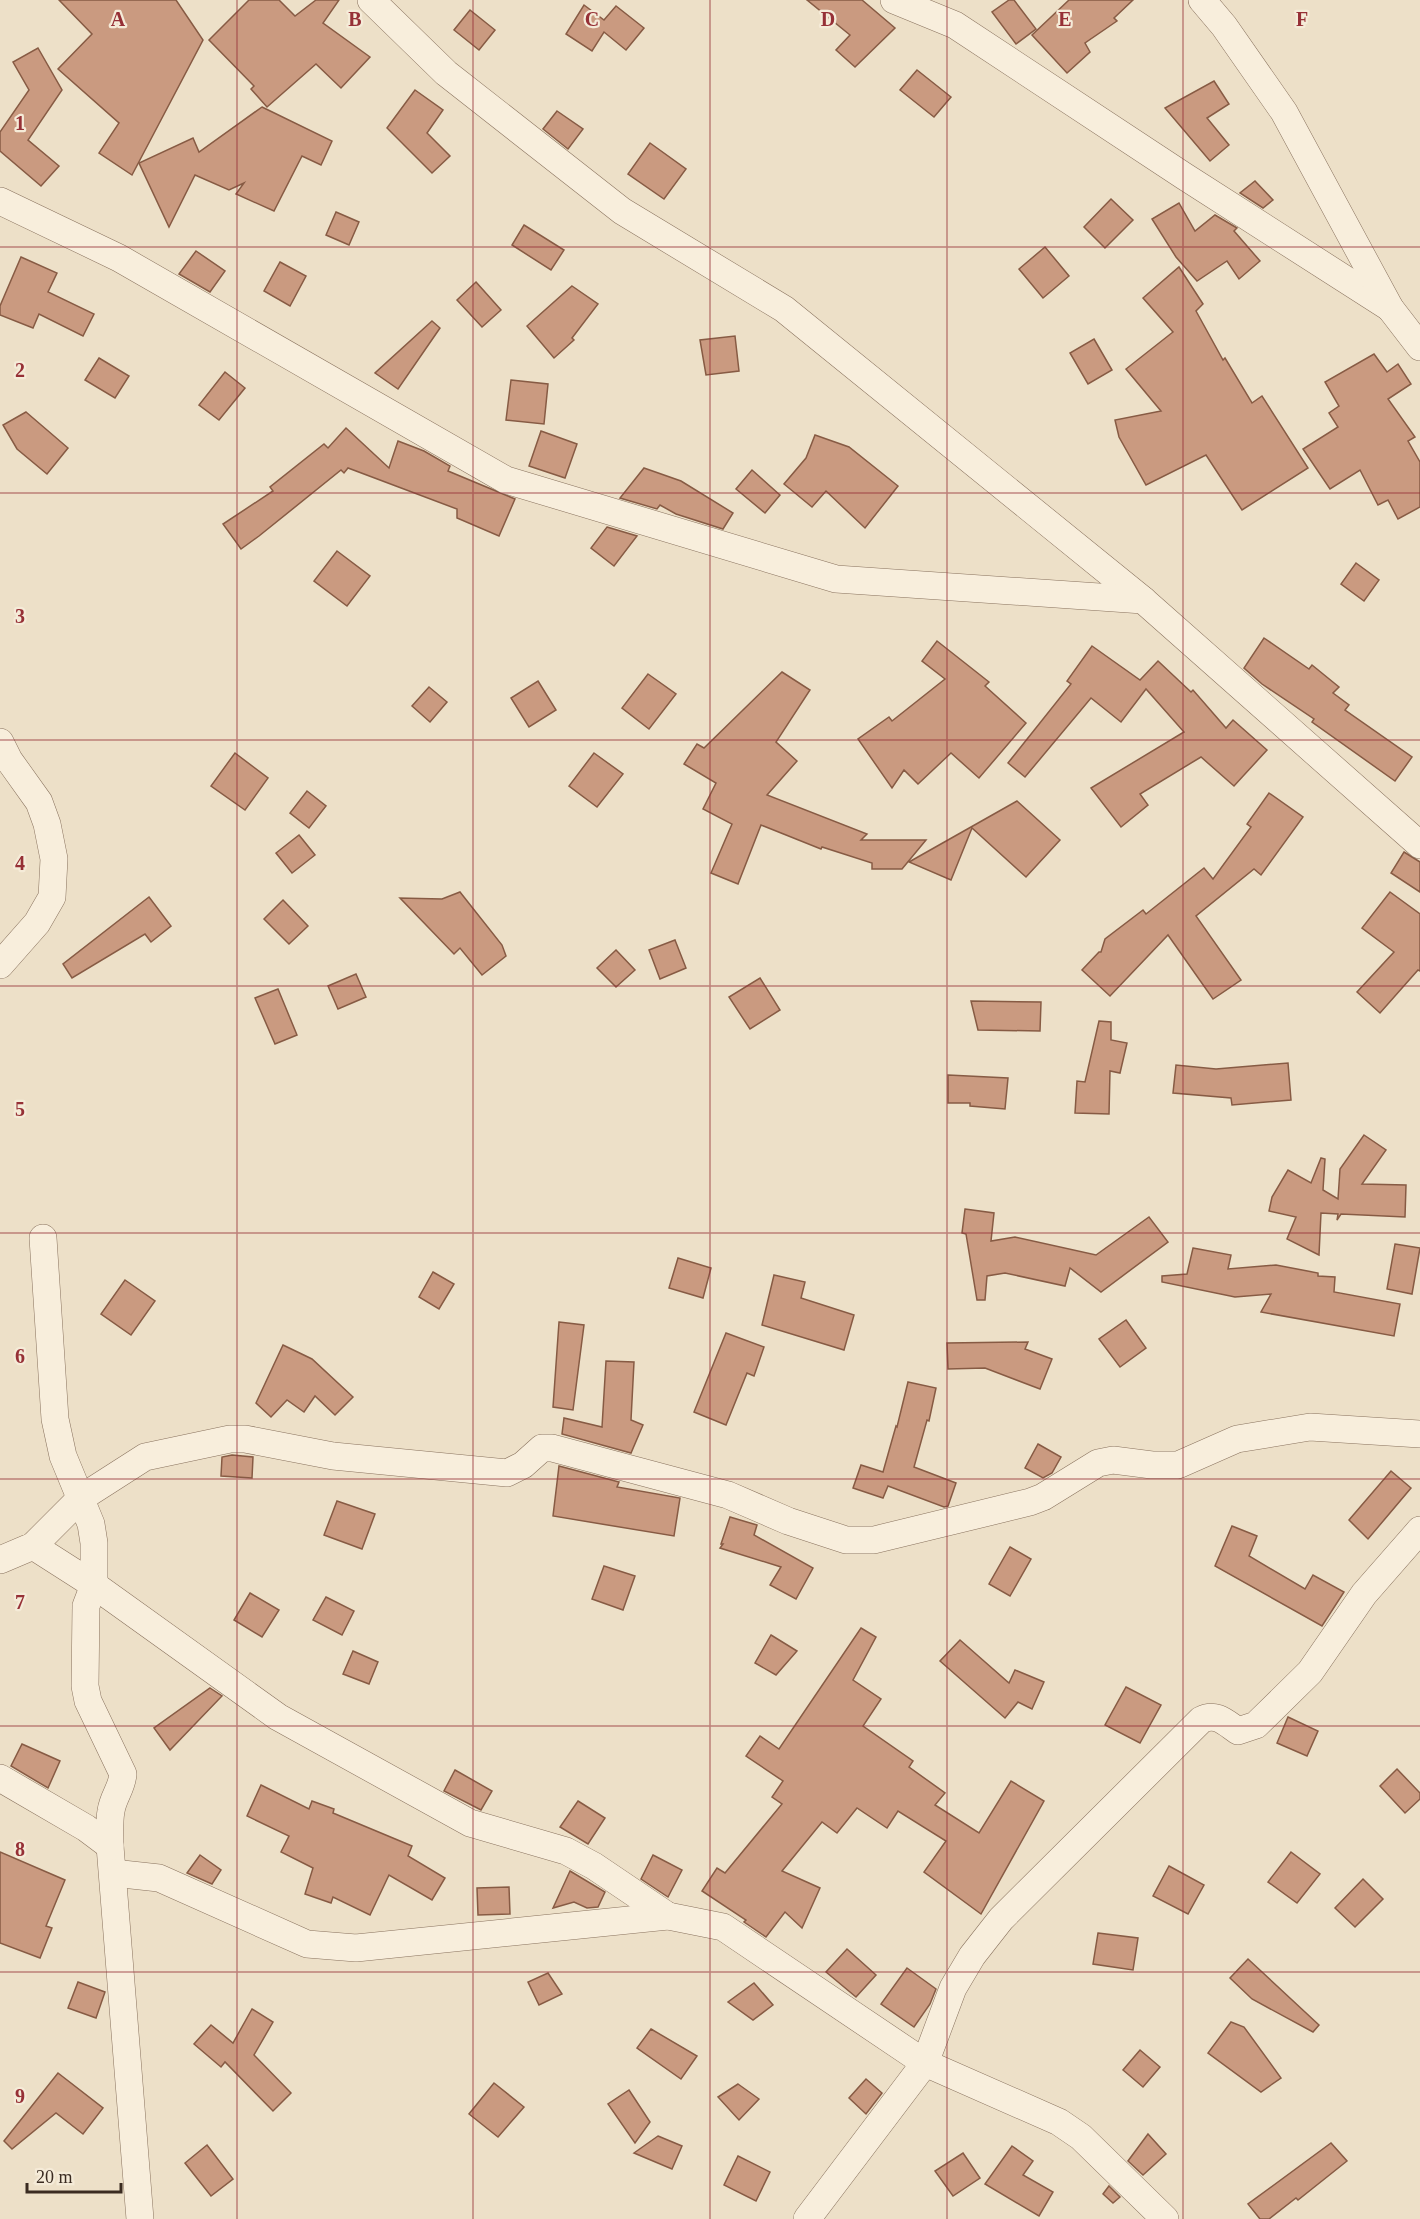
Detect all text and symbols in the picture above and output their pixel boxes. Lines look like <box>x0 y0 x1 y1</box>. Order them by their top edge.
text: A <box>111 8 126 30</box>
text: B <box>348 8 362 30</box>
text: C <box>585 8 599 30</box>
text: D <box>821 8 835 30</box>
text: E <box>1058 8 1072 30</box>
text: F <box>1296 8 1308 30</box>
text: 1 <box>15 112 25 134</box>
text: 2 <box>15 359 25 381</box>
text: 3 <box>15 605 25 627</box>
text: 4 <box>15 852 25 874</box>
text: 5 <box>15 1098 25 1120</box>
text: 6 <box>15 1345 25 1367</box>
text: 7 <box>15 1591 25 1613</box>
text: 8 <box>15 1838 25 1860</box>
text: 9 <box>15 2085 25 2107</box>
scale bar <box>27 2156 122 2194</box>
text: 20 m <box>36 2167 73 2187</box>

